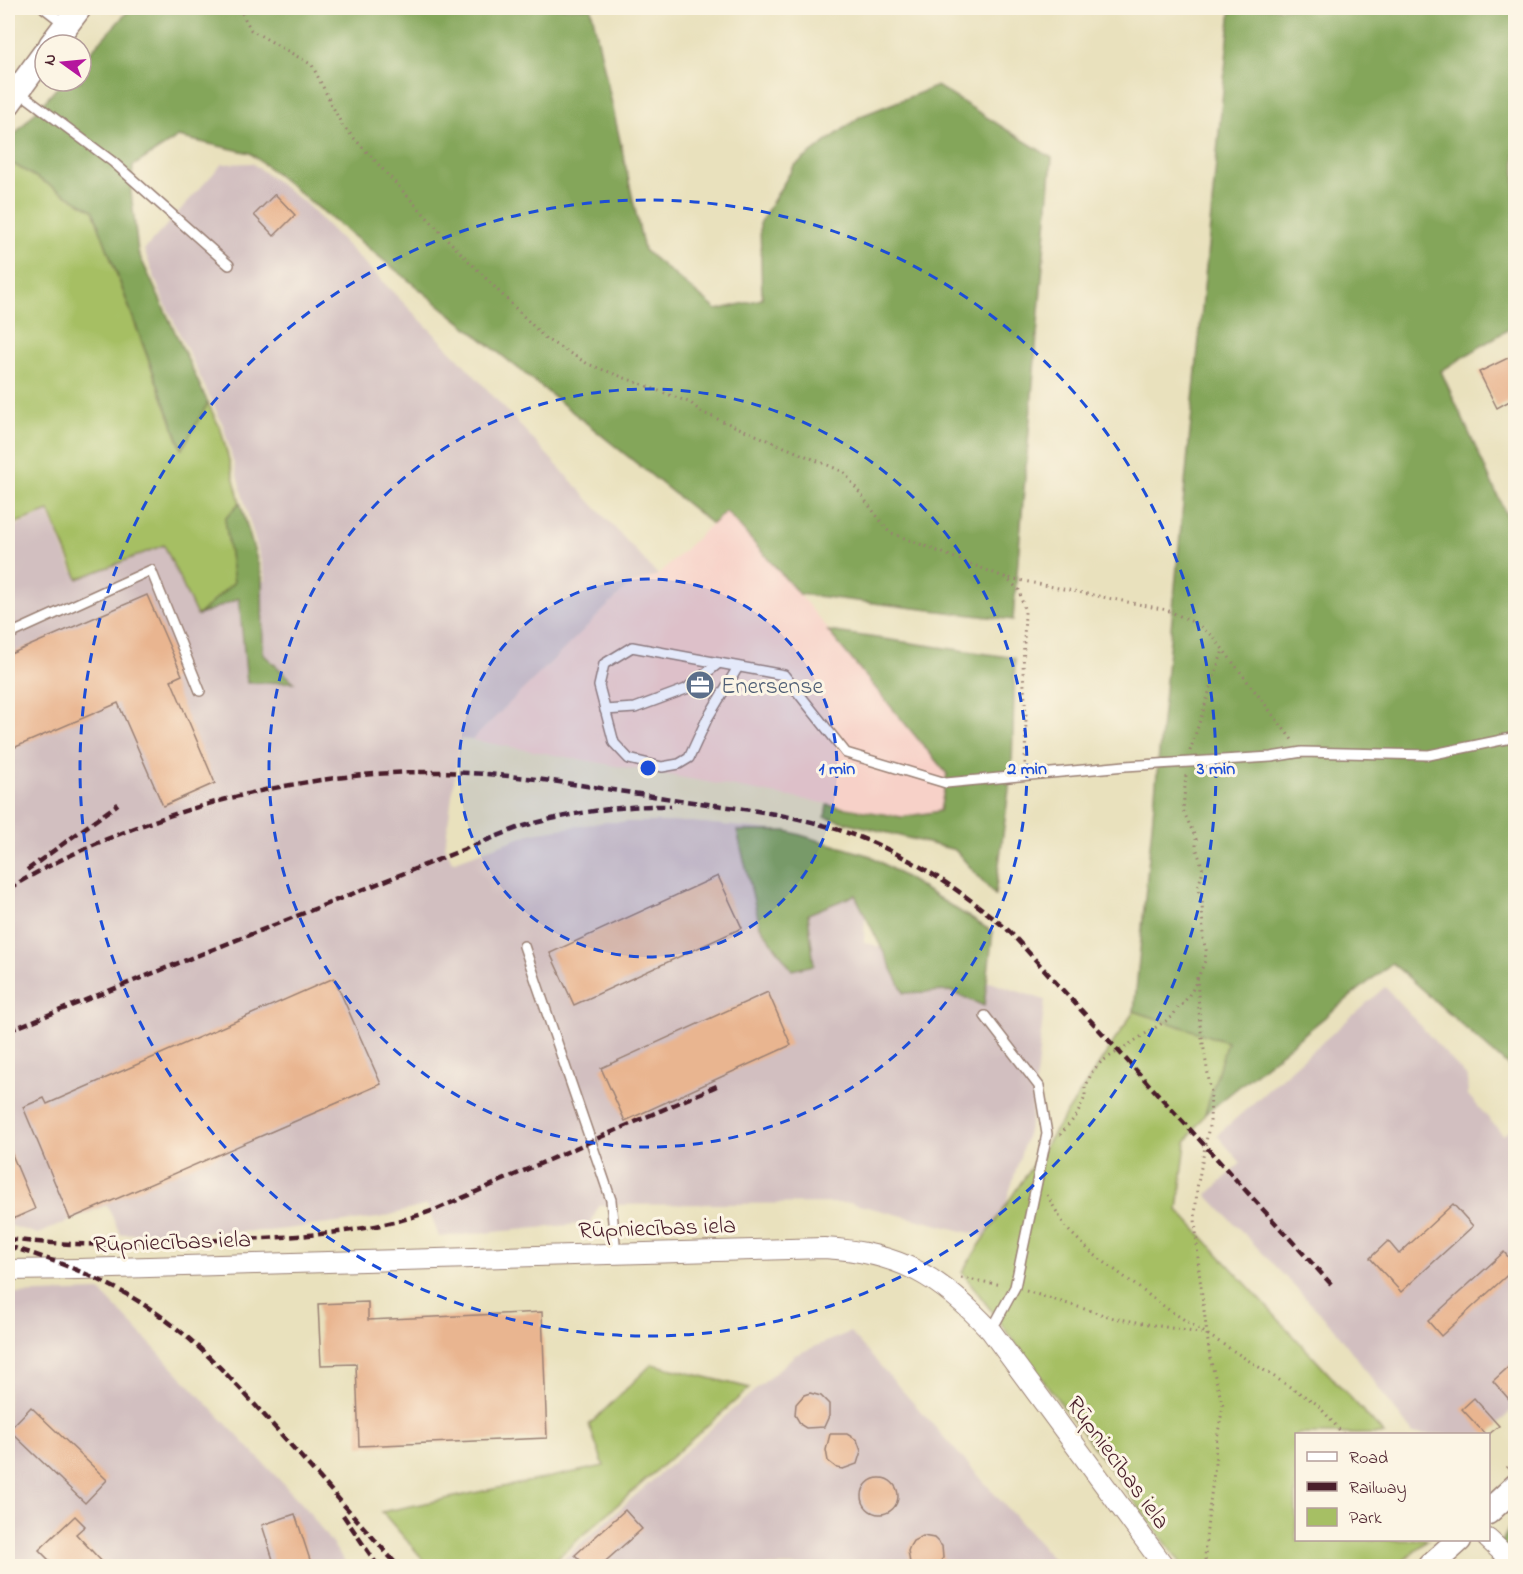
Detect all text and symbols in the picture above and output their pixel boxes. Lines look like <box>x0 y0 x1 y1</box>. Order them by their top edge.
north arrow <box>33 33 93 93</box>
text: N <box>37 51 63 68</box>
office icon: Enersense <box>684 669 716 701</box>
place label: Enersense <box>721 670 824 705</box>
text: 1 min <box>819 757 855 783</box>
text: 2 min <box>1006 757 1047 783</box>
text: 3 min <box>1196 757 1235 783</box>
centre of rings <box>638 758 658 778</box>
street label: Rūpniecības iela <box>578 1209 737 1250</box>
street label: Rūpniecības iela <box>93 1223 252 1264</box>
street label: Rūpniecības iela <box>1056 1389 1178 1538</box>
legend <box>1295 1433 1490 1541</box>
text: Road <box>1349 1446 1388 1472</box>
text: Railway <box>1349 1476 1406 1502</box>
text: Park <box>1349 1506 1382 1532</box>

